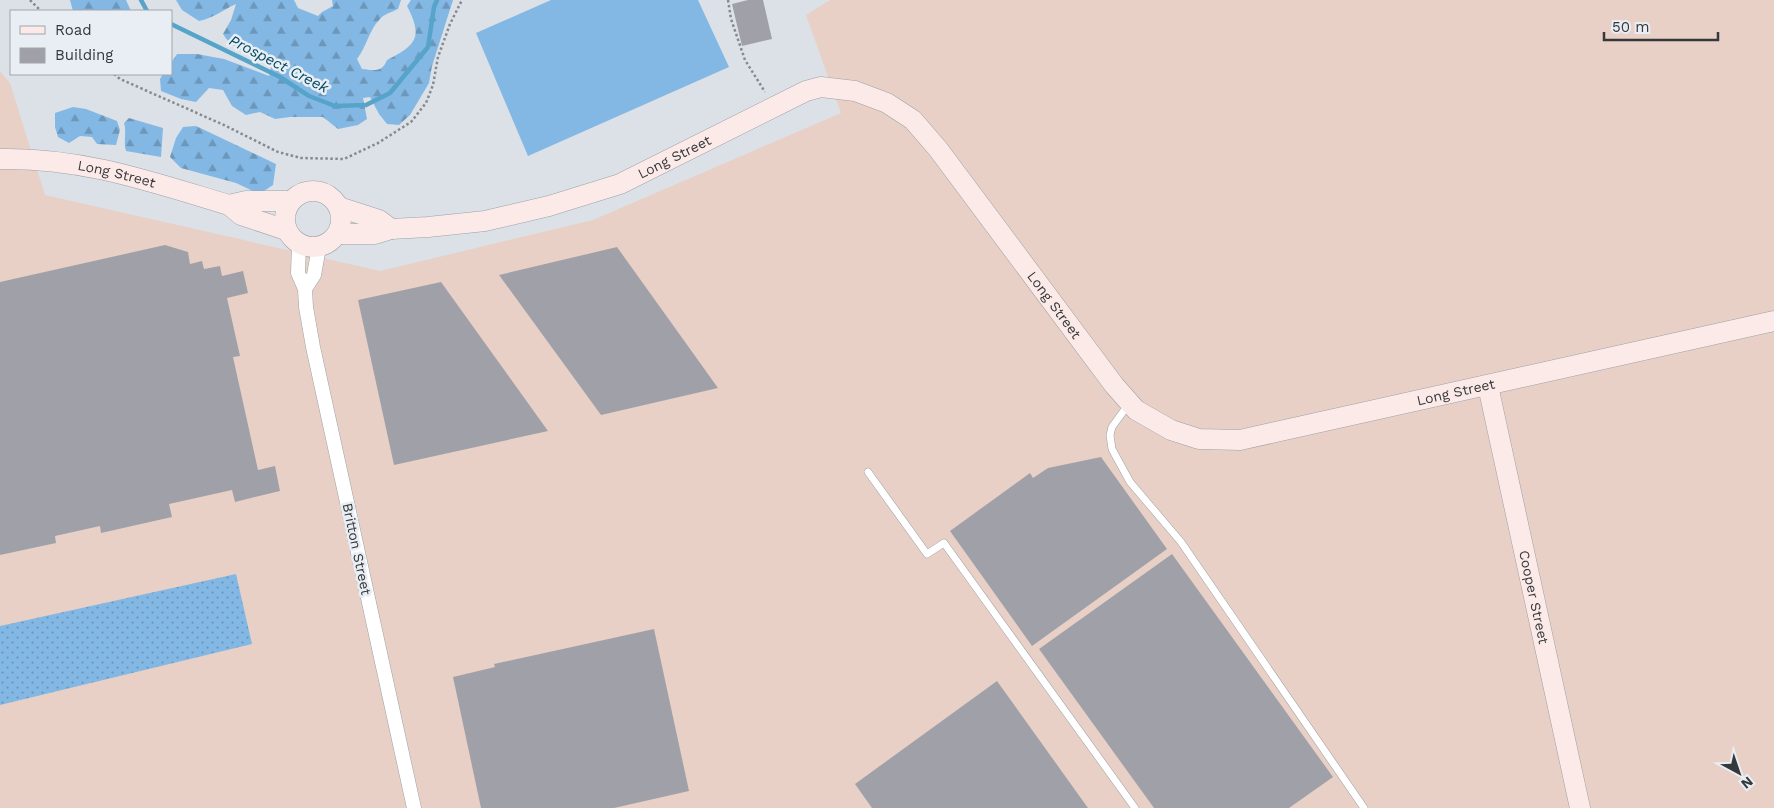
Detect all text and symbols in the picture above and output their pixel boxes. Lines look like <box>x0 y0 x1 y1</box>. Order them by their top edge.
legend <box>10 10 172 75</box>
scale bar <box>1604 10 1718 42</box>
text: 50 m <box>1612 18 1649 36</box>
text: Road <box>55 21 92 39</box>
water label: Prospect Creek <box>226 31 332 97</box>
text: Building <box>55 46 113 64</box>
street label: Long Street <box>635 132 714 182</box>
street label: Long Street <box>76 157 158 191</box>
street label: Long Street <box>1024 268 1085 342</box>
street label: Long Street <box>1415 375 1497 408</box>
street label: Britton Street <box>339 502 375 596</box>
street label: Cooper Street <box>1516 549 1552 646</box>
north arrow <box>1714 748 1764 798</box>
text: N <box>1738 773 1756 792</box>

